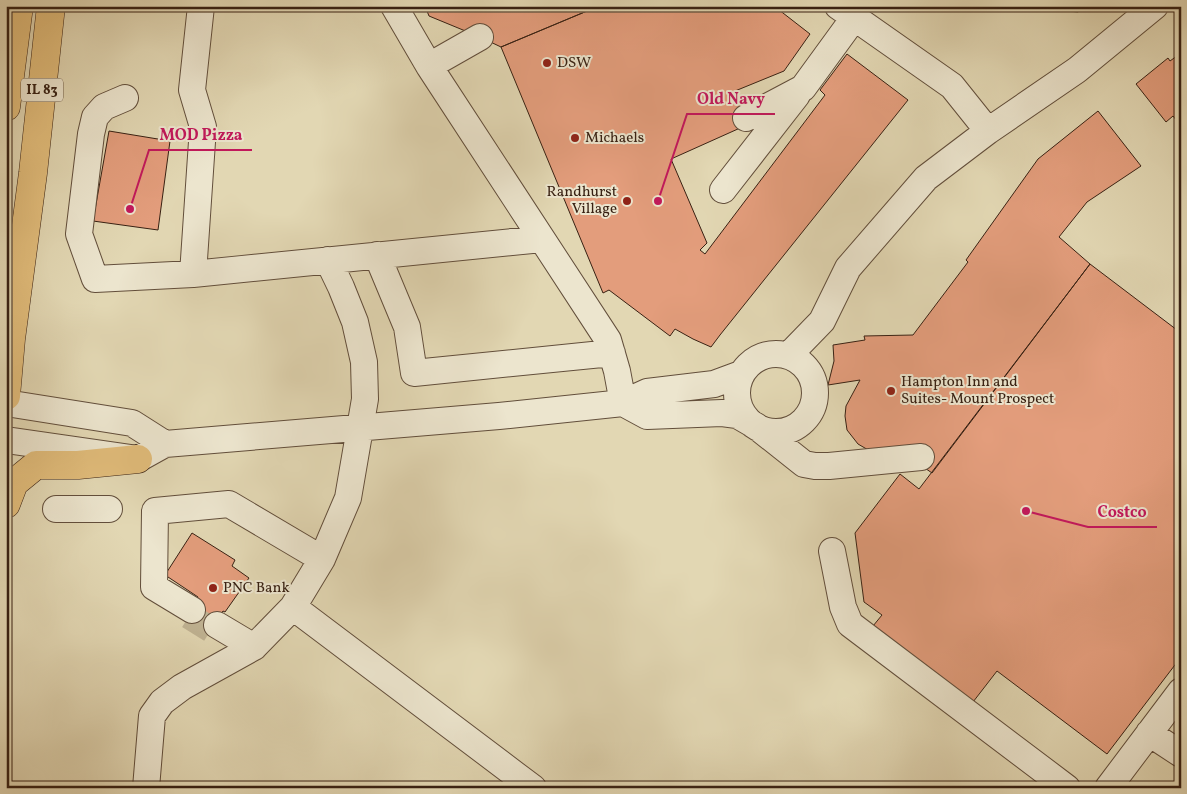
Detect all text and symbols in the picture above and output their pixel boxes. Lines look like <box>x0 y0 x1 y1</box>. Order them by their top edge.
place label: DSW <box>557 53 591 74</box>
marker: DSW <box>541 57 553 69</box>
road number: IL 83 <box>21 78 63 102</box>
callout: Old Navy <box>687 83 775 114</box>
text: Old Navy <box>697 89 765 111</box>
callout: MOD Pizza <box>149 119 252 150</box>
text: MOD Pizza <box>159 125 243 147</box>
place label: Michaels <box>585 128 644 149</box>
marker: Michaels <box>569 132 581 144</box>
place label: Randhurst Village <box>546 182 617 220</box>
marker: Randhurst Village <box>621 195 633 207</box>
place label: Hampton Inn and Suites- Mount Prospect <box>901 372 1054 410</box>
marker: Hampton Inn and Suites- Mount Prospect <box>885 385 897 397</box>
callout: Costco <box>1088 496 1157 527</box>
text: Costco <box>1097 502 1147 524</box>
place label: PNC Bank <box>223 578 290 599</box>
marker: PNC Bank <box>207 582 219 594</box>

